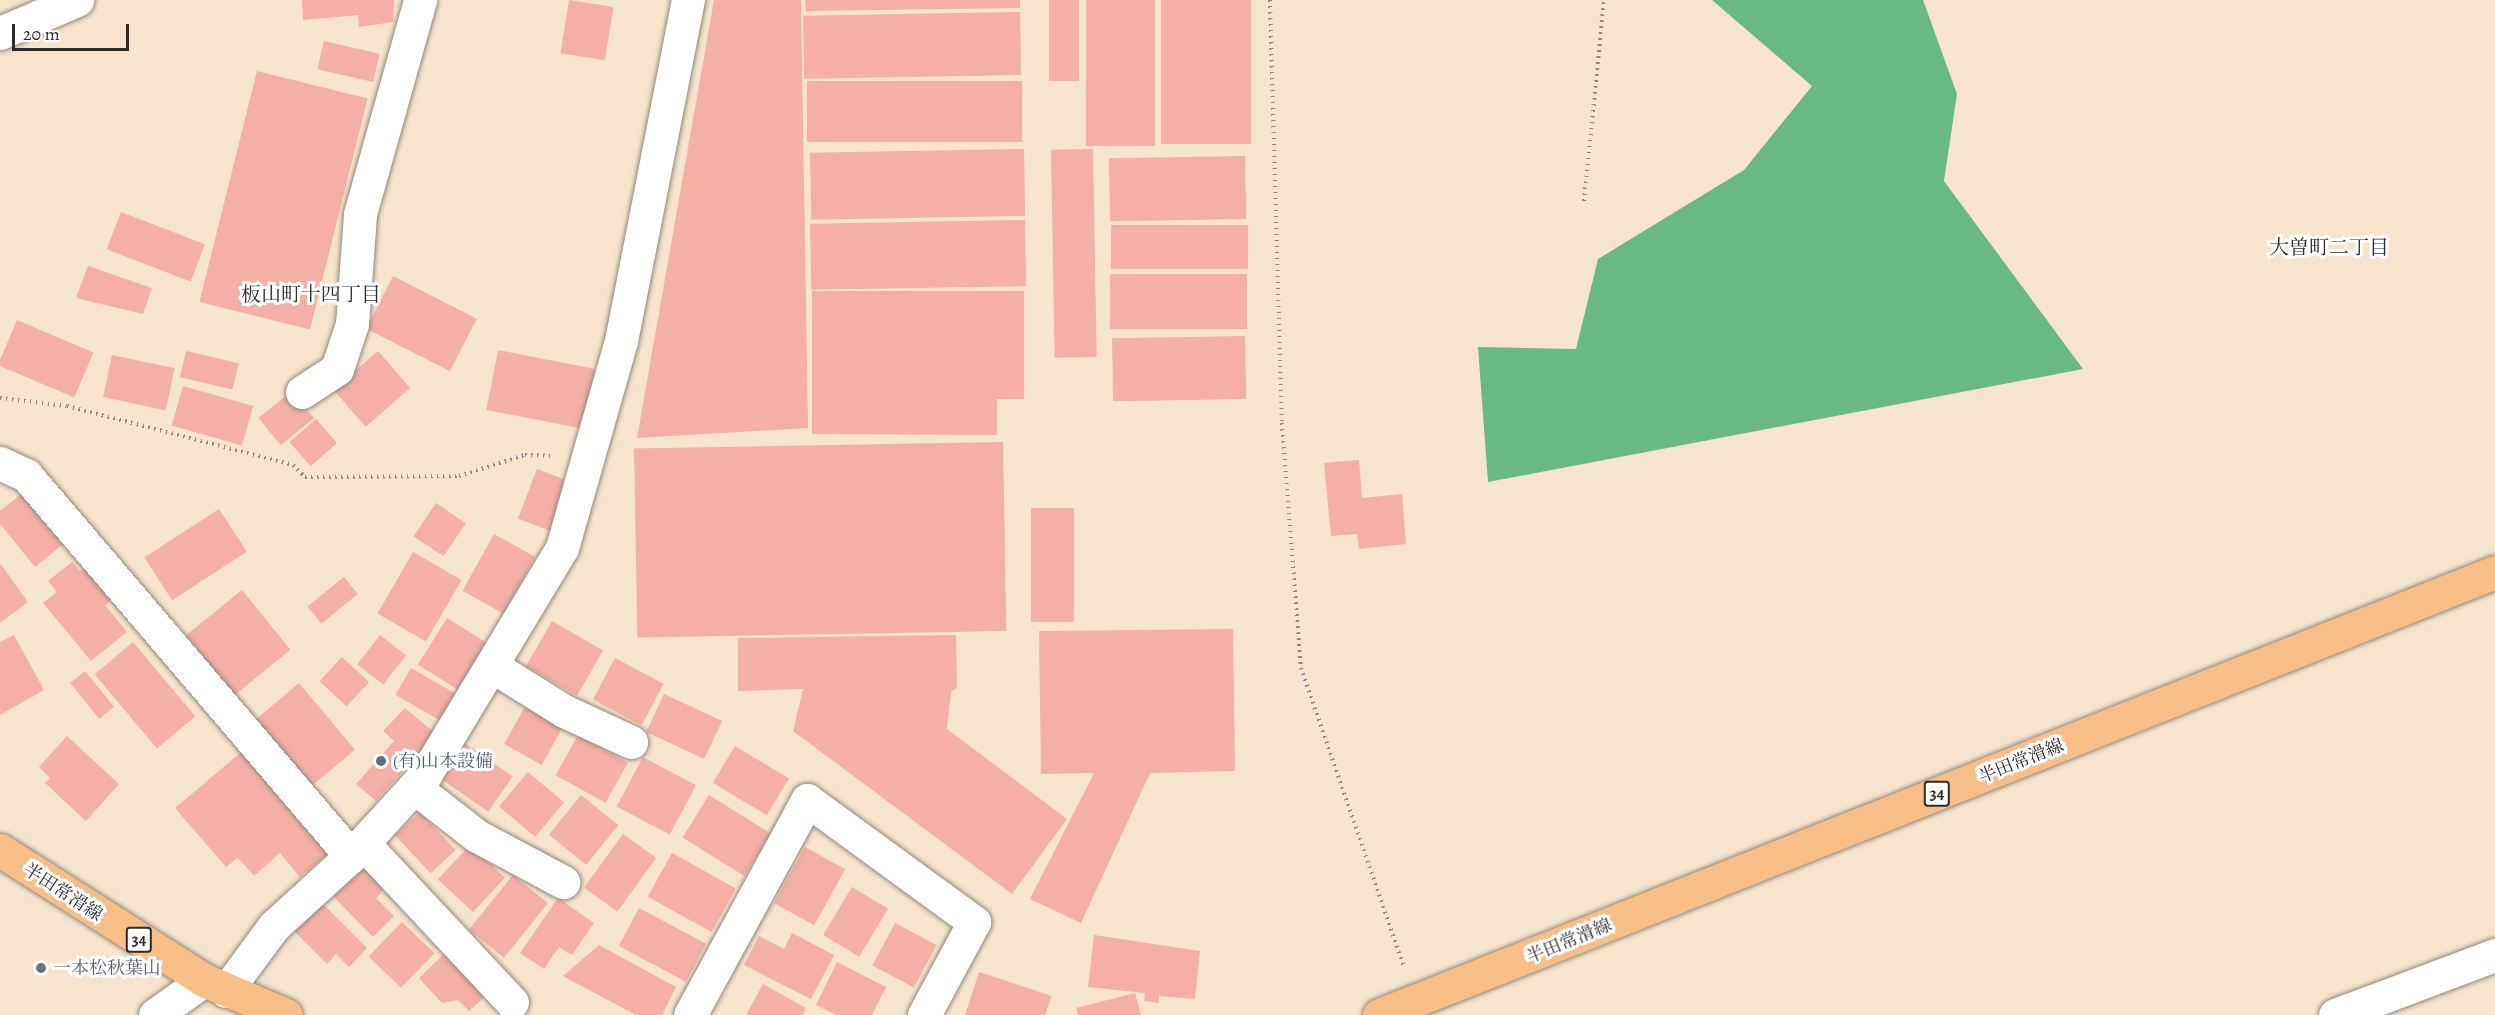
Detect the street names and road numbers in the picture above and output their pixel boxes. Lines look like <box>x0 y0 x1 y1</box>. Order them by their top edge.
street label: 半田常滑線 <box>1975 734 2067 788</box>
road number: 34 <box>1924 781 1950 807</box>
street label: 半田常滑線 <box>19 858 107 926</box>
street label: 半田常滑線 <box>1523 914 1615 968</box>
road number: 34 <box>126 927 152 953</box>

